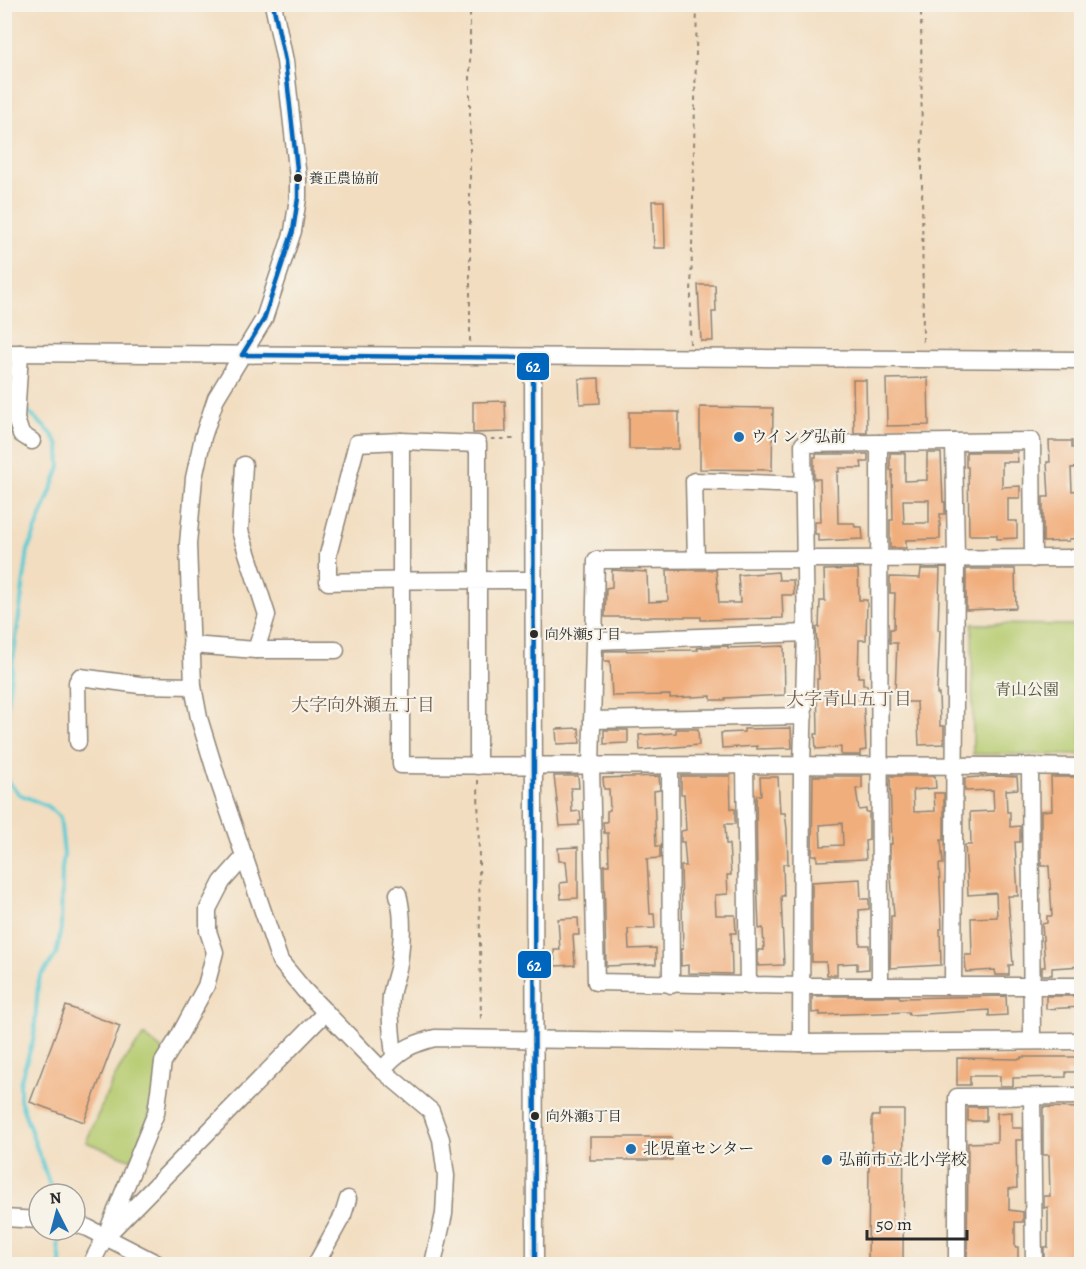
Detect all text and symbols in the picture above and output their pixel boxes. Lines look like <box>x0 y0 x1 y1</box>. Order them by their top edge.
place label: 養正農協前 <box>309 169 379 188</box>
marker: 養正農協前 <box>292 172 304 184</box>
line badge: 62 <box>516 352 550 381</box>
text: 62 <box>525 356 541 378</box>
place label: ウイング弘前 <box>751 426 846 448</box>
marker: ウイング弘前 <box>732 430 746 444</box>
place label: 向外瀬5丁目 <box>545 625 621 644</box>
marker: 向外瀬5丁目 <box>528 628 540 640</box>
park label: 青山公園 <box>995 679 1059 701</box>
district label: 大字青山五丁目 <box>786 687 912 711</box>
district label: 大字向外瀬五丁目 <box>291 693 435 717</box>
line badge: 62 <box>517 950 552 979</box>
text: 62 <box>526 955 542 977</box>
place label: 向外瀬3丁目 <box>546 1107 622 1126</box>
marker: 向外瀬3丁目 <box>529 1110 541 1122</box>
place label: 北児童センター <box>643 1138 754 1160</box>
marker: 北児童センター <box>624 1142 638 1156</box>
place label: 弘前市立北小学校 <box>839 1149 967 1171</box>
marker: 弘前市立北小学校 <box>820 1153 834 1167</box>
north arrow <box>27 1182 87 1242</box>
text: N <box>49 1186 63 1210</box>
scale bar <box>867 1203 968 1241</box>
text: 50 m <box>876 1212 912 1236</box>

